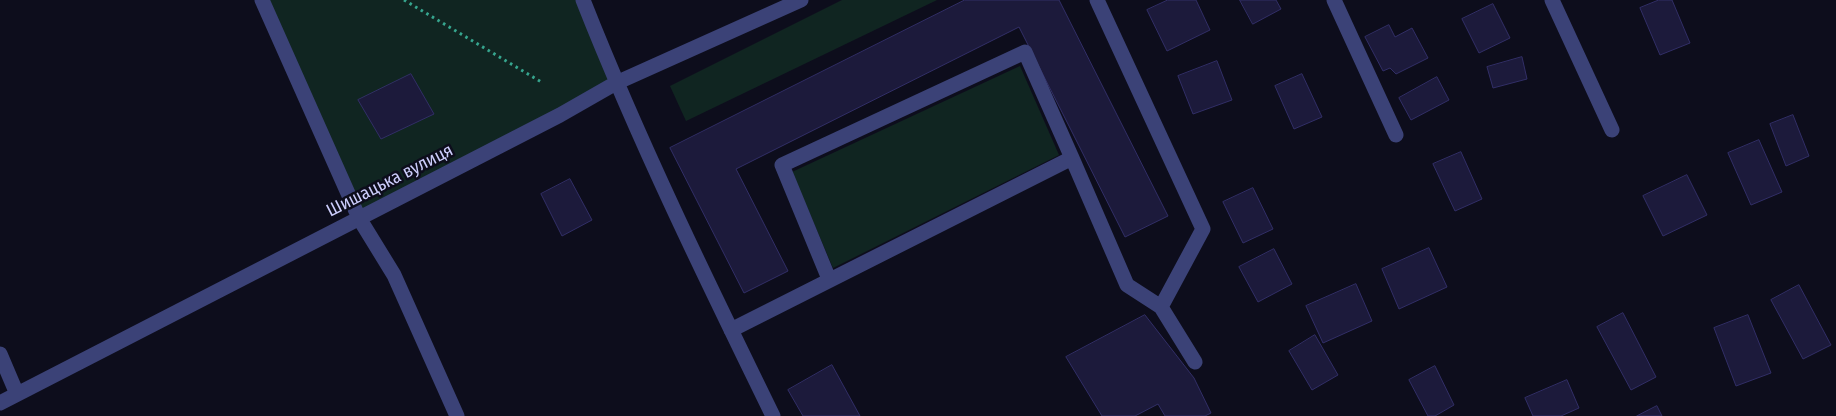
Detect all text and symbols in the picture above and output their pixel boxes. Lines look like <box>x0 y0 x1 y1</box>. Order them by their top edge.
street label: Шишацька вулиця <box>323 140 457 222</box>

